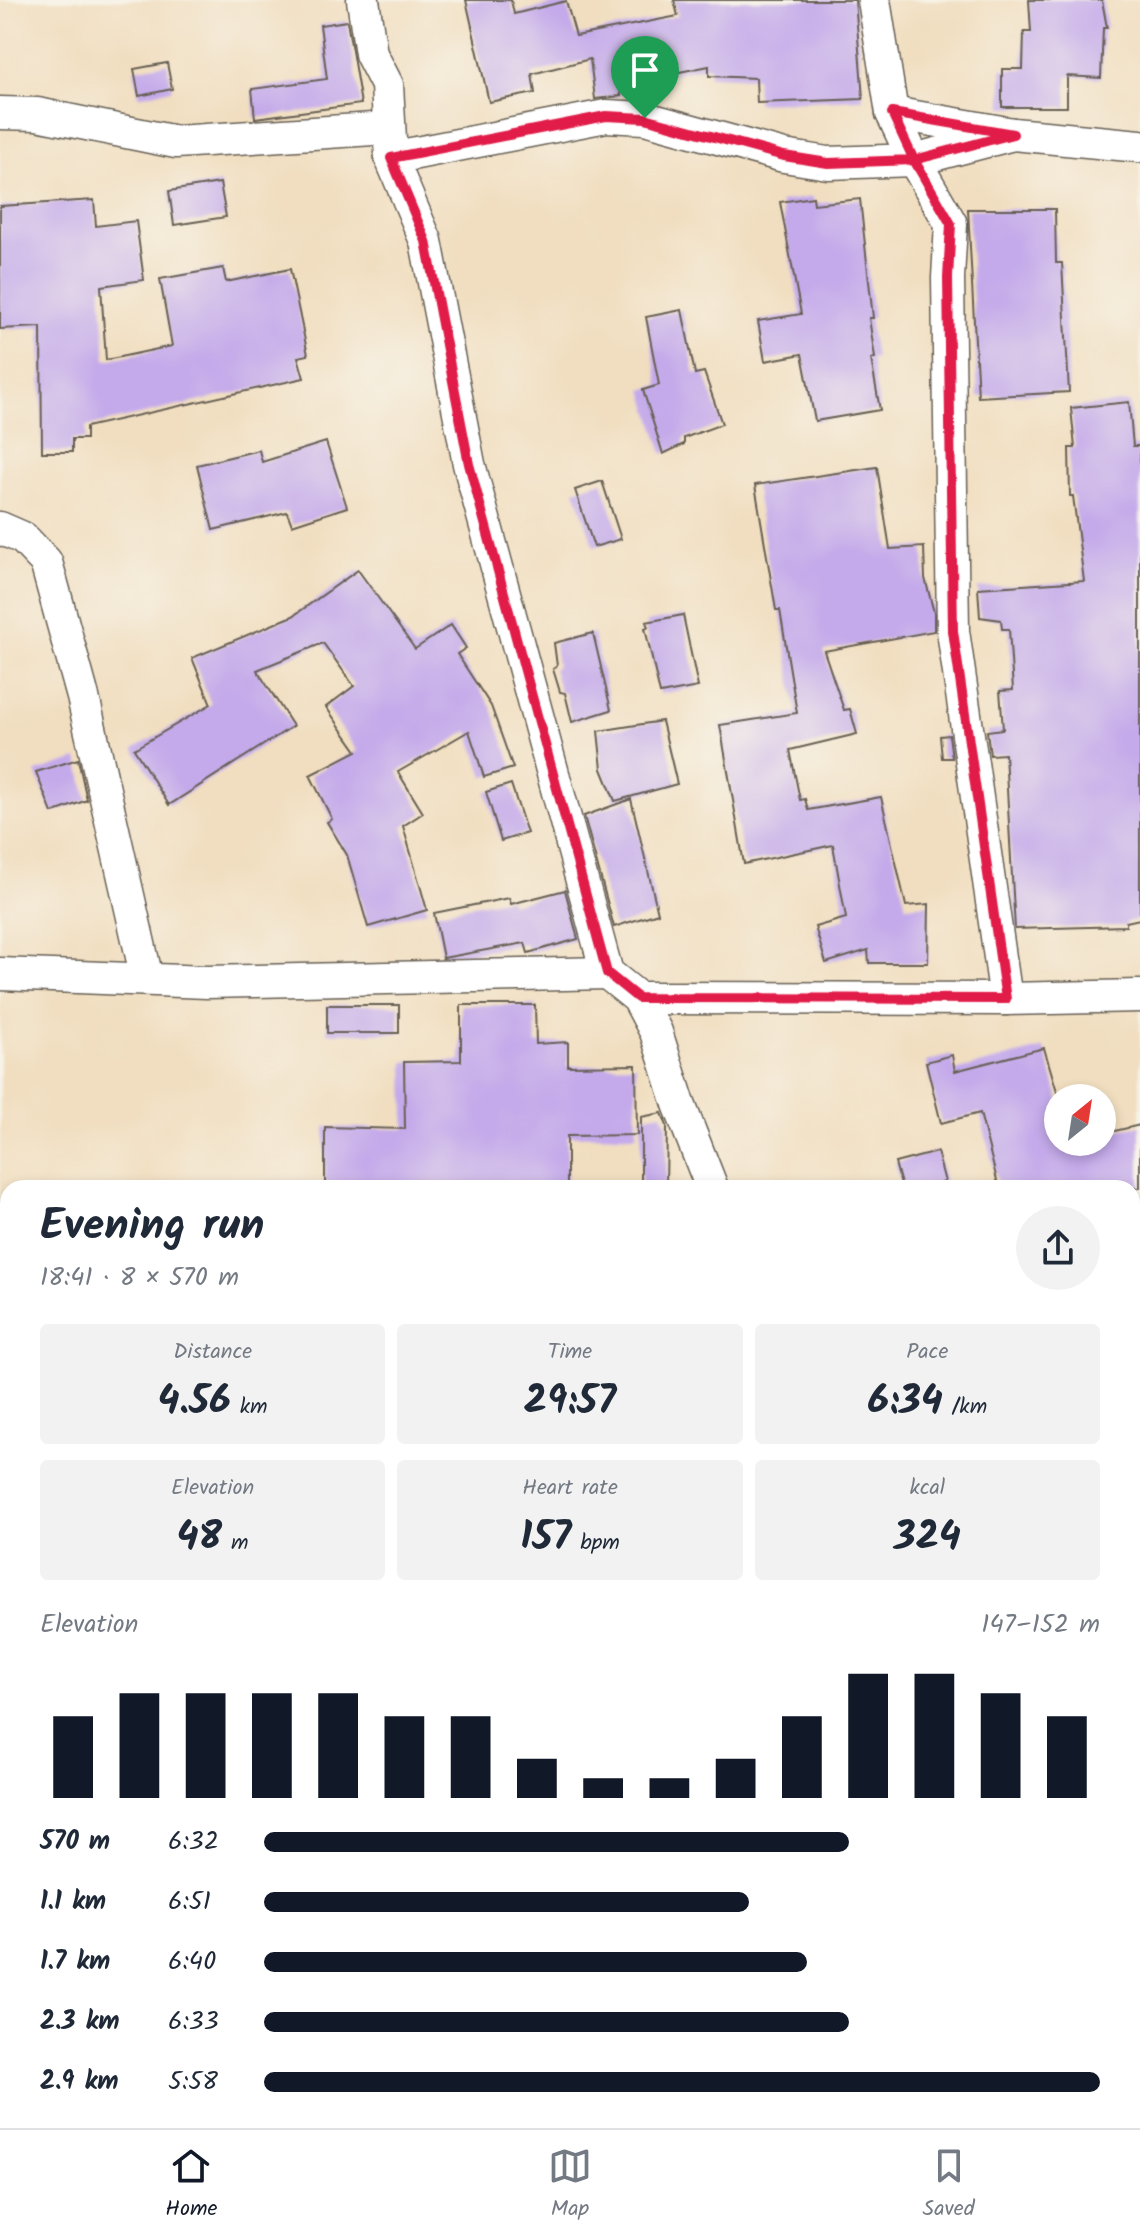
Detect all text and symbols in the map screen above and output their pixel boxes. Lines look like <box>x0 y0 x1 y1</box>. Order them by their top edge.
pin <box>611 36 679 118</box>
icon: arrive <box>623 48 667 92</box>
north arrow <box>1044 1084 1116 1156</box>
map controls <box>1044 1084 1116 1156</box>
text: Evening run <box>40 1192 264 1262</box>
button: share <box>1016 1206 1100 1290</box>
text: 18:41 · 8 × 570 m <box>40 1257 239 1299</box>
text: Distance <box>173 1335 252 1370</box>
text: Time <box>548 1335 592 1370</box>
text: Pace <box>906 1335 948 1370</box>
text: 4.56 <box>158 1370 231 1434</box>
text: 29:57 <box>524 1370 616 1434</box>
text: 6:34 <box>868 1370 943 1434</box>
text: km <box>231 1390 268 1425</box>
text: /km <box>943 1390 987 1425</box>
text: Elevation <box>171 1471 254 1506</box>
text: Heart rate <box>522 1471 618 1506</box>
text: kcal <box>909 1471 945 1506</box>
text: 48 <box>177 1506 222 1570</box>
text: 157 <box>520 1506 571 1570</box>
text: 324 <box>894 1506 961 1570</box>
text: m <box>222 1526 249 1561</box>
text: bpm <box>571 1526 620 1561</box>
text: Elevation <box>40 1604 138 1646</box>
text: 147–152 m <box>981 1604 1100 1646</box>
text: 570 m <box>40 1821 110 1863</box>
text: 6:32 <box>168 1821 219 1863</box>
text: 1.1 km <box>40 1881 106 1923</box>
text: 6:51 <box>168 1881 211 1923</box>
text: 1.7 km <box>40 1941 110 1983</box>
text: 6:40 <box>168 1941 216 1983</box>
text: 2.3 km <box>40 2001 120 2043</box>
text: 6:33 <box>168 2001 219 2043</box>
text: 2.9 km <box>40 2061 119 2103</box>
text: 5:58 <box>168 2061 218 2103</box>
tab: Home <box>165 2144 217 2227</box>
tab: Map <box>548 2144 592 2227</box>
tab: Saved <box>923 2144 975 2227</box>

